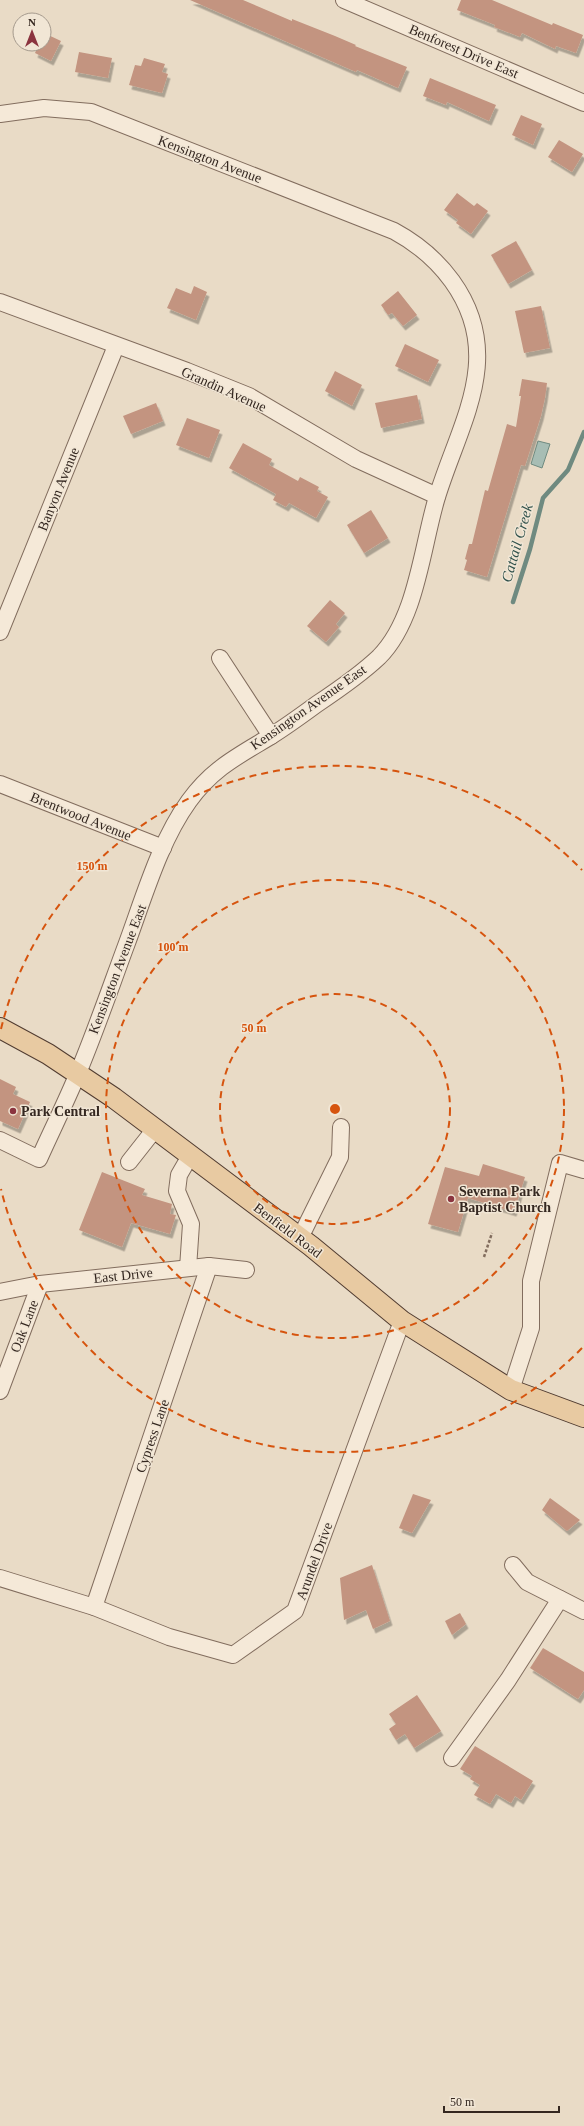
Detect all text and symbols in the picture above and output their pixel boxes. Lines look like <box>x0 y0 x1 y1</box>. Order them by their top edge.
north arrow <box>12 12 52 52</box>
text: N <box>28 16 36 28</box>
street label: Benforest Drive East <box>407 22 521 81</box>
street label: Kensington Avenue <box>156 133 264 186</box>
street label: Grandin Avenue <box>179 364 268 415</box>
street label: Banyon Avenue <box>35 445 82 533</box>
water label: Cattail Creek <box>498 502 536 584</box>
street label: Kensington Avenue East <box>248 662 369 753</box>
street label: Brentwood Avenue <box>28 789 133 844</box>
text: 150 m <box>77 859 108 873</box>
street label: Kensington Avenue East <box>86 902 149 1036</box>
text: 100 m <box>158 940 189 954</box>
text: 50 m <box>242 1021 267 1035</box>
centre of rings <box>328 1102 342 1116</box>
place label: Park Central <box>21 1104 100 1119</box>
marker: Park Central <box>8 1106 18 1116</box>
place label: Severna Park Baptist Church <box>459 1184 551 1215</box>
marker: Severna Park Baptist Church <box>446 1194 456 1204</box>
street label: Benfield Road <box>251 1200 325 1261</box>
street label: East Drive <box>93 1265 153 1286</box>
street label: Oak Lane <box>8 1298 41 1354</box>
street label: Cypress Lane <box>133 1398 172 1475</box>
street label: Arundel Drive <box>294 1520 335 1602</box>
scale bar <box>444 2088 559 2114</box>
text: 50 m <box>450 2095 475 2109</box>

